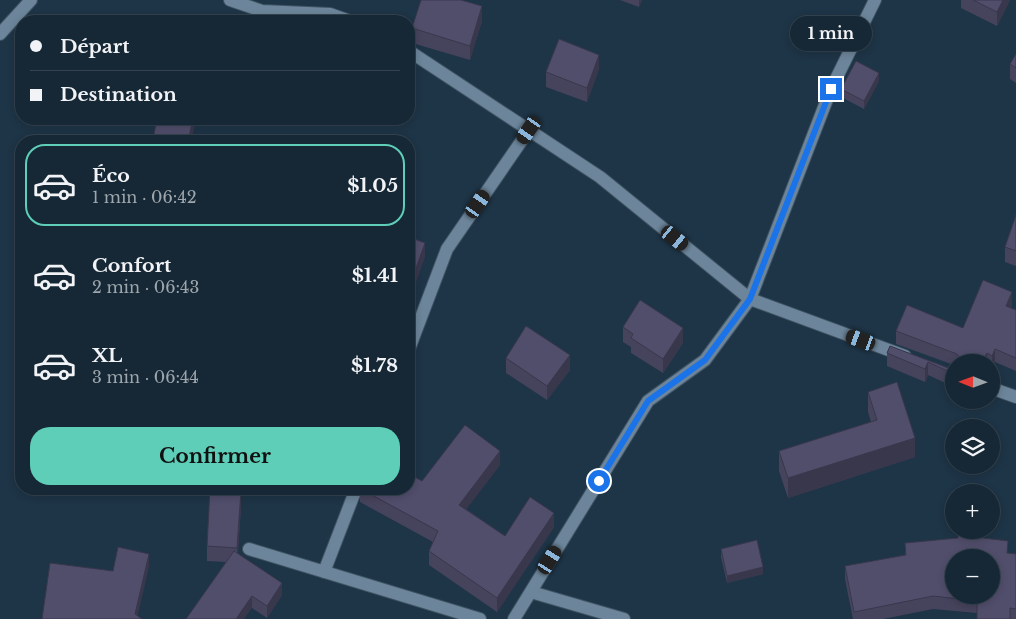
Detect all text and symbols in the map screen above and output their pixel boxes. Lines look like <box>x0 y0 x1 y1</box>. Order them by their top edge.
callout: 1 min <box>790 17 872 52</box>
text: 1 min <box>808 23 854 43</box>
text: Départ <box>60 35 129 58</box>
route end <box>820 78 842 100</box>
text: Destination <box>60 83 177 106</box>
car <box>514 113 543 147</box>
icon: car <box>32 163 77 208</box>
text: Éco <box>92 164 130 187</box>
text: $1.05 <box>347 174 398 197</box>
text: 1 min · 06:42 <box>92 187 197 207</box>
car <box>463 187 492 221</box>
car <box>658 223 691 253</box>
icon: car <box>32 253 77 298</box>
text: Confort <box>92 254 171 277</box>
text: $1.41 <box>352 264 398 287</box>
text: 2 min · 06:43 <box>92 277 199 297</box>
car <box>844 328 877 352</box>
icon: car <box>32 343 77 388</box>
text: XL <box>92 344 122 367</box>
text: $1.78 <box>351 354 398 377</box>
north arrow <box>945 354 1000 409</box>
map controls <box>945 354 1000 604</box>
text: 3 min · 06:44 <box>92 367 199 387</box>
button: layers <box>945 419 1000 474</box>
button: Confirmer <box>30 427 400 485</box>
route start <box>588 470 610 492</box>
button: + <box>945 484 1000 539</box>
car <box>535 543 564 577</box>
button: − <box>945 549 1000 604</box>

